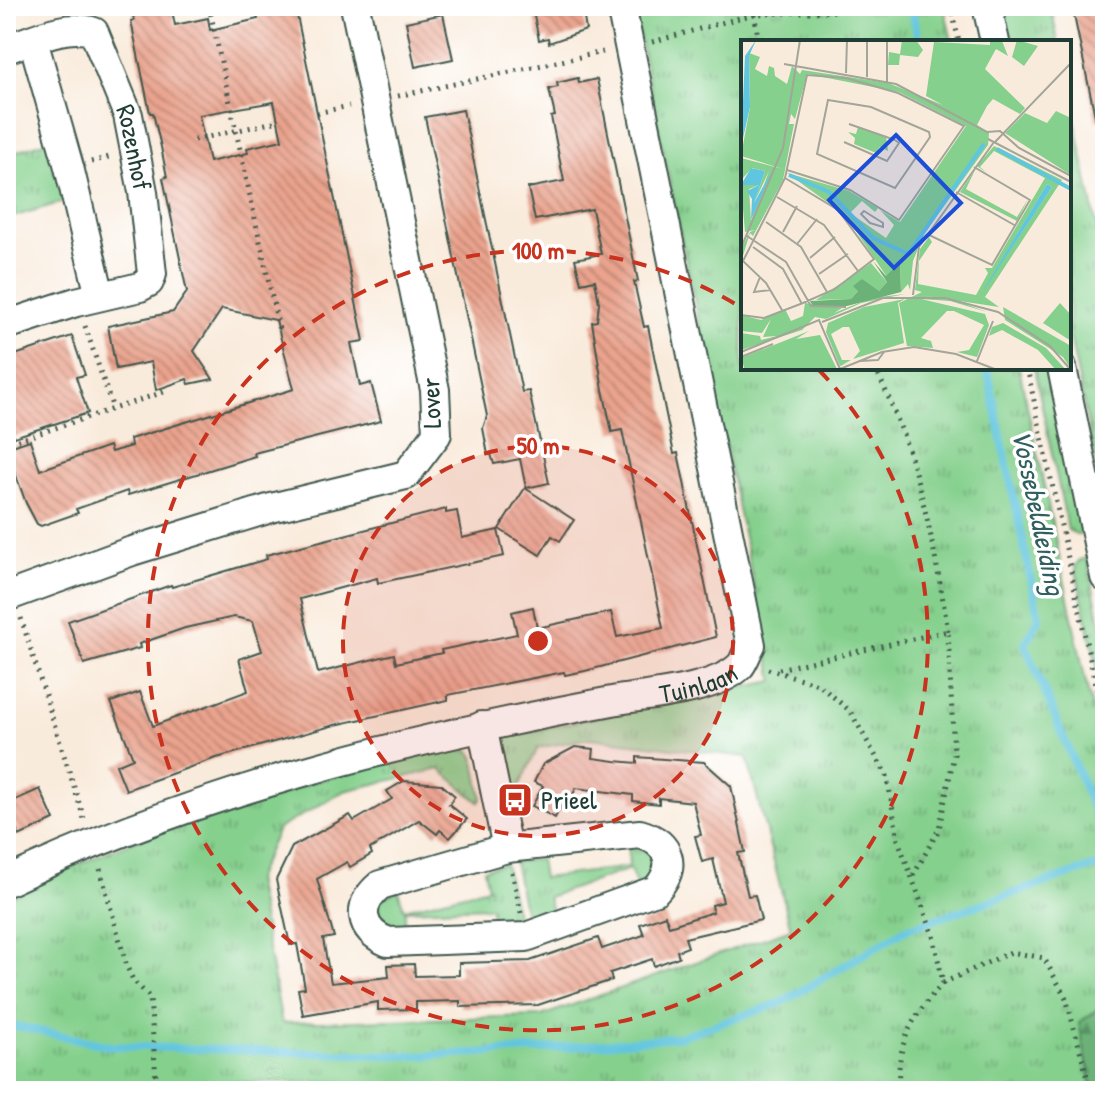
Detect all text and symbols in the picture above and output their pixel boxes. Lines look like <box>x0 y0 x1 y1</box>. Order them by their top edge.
inset map <box>741 40 1071 370</box>
street label: Rozenhof <box>108 99 160 194</box>
text: 100 m <box>512 234 564 266</box>
street label: Lover <box>412 377 449 429</box>
water label: Vossebeldleiding <box>1003 426 1075 600</box>
text: 50 m <box>517 429 559 461</box>
centre of rings <box>524 627 552 655</box>
street label: Tuinlaan <box>657 655 744 711</box>
bus stop icon: Prieel <box>496 781 534 819</box>
place label: Prieel <box>541 782 597 817</box>

